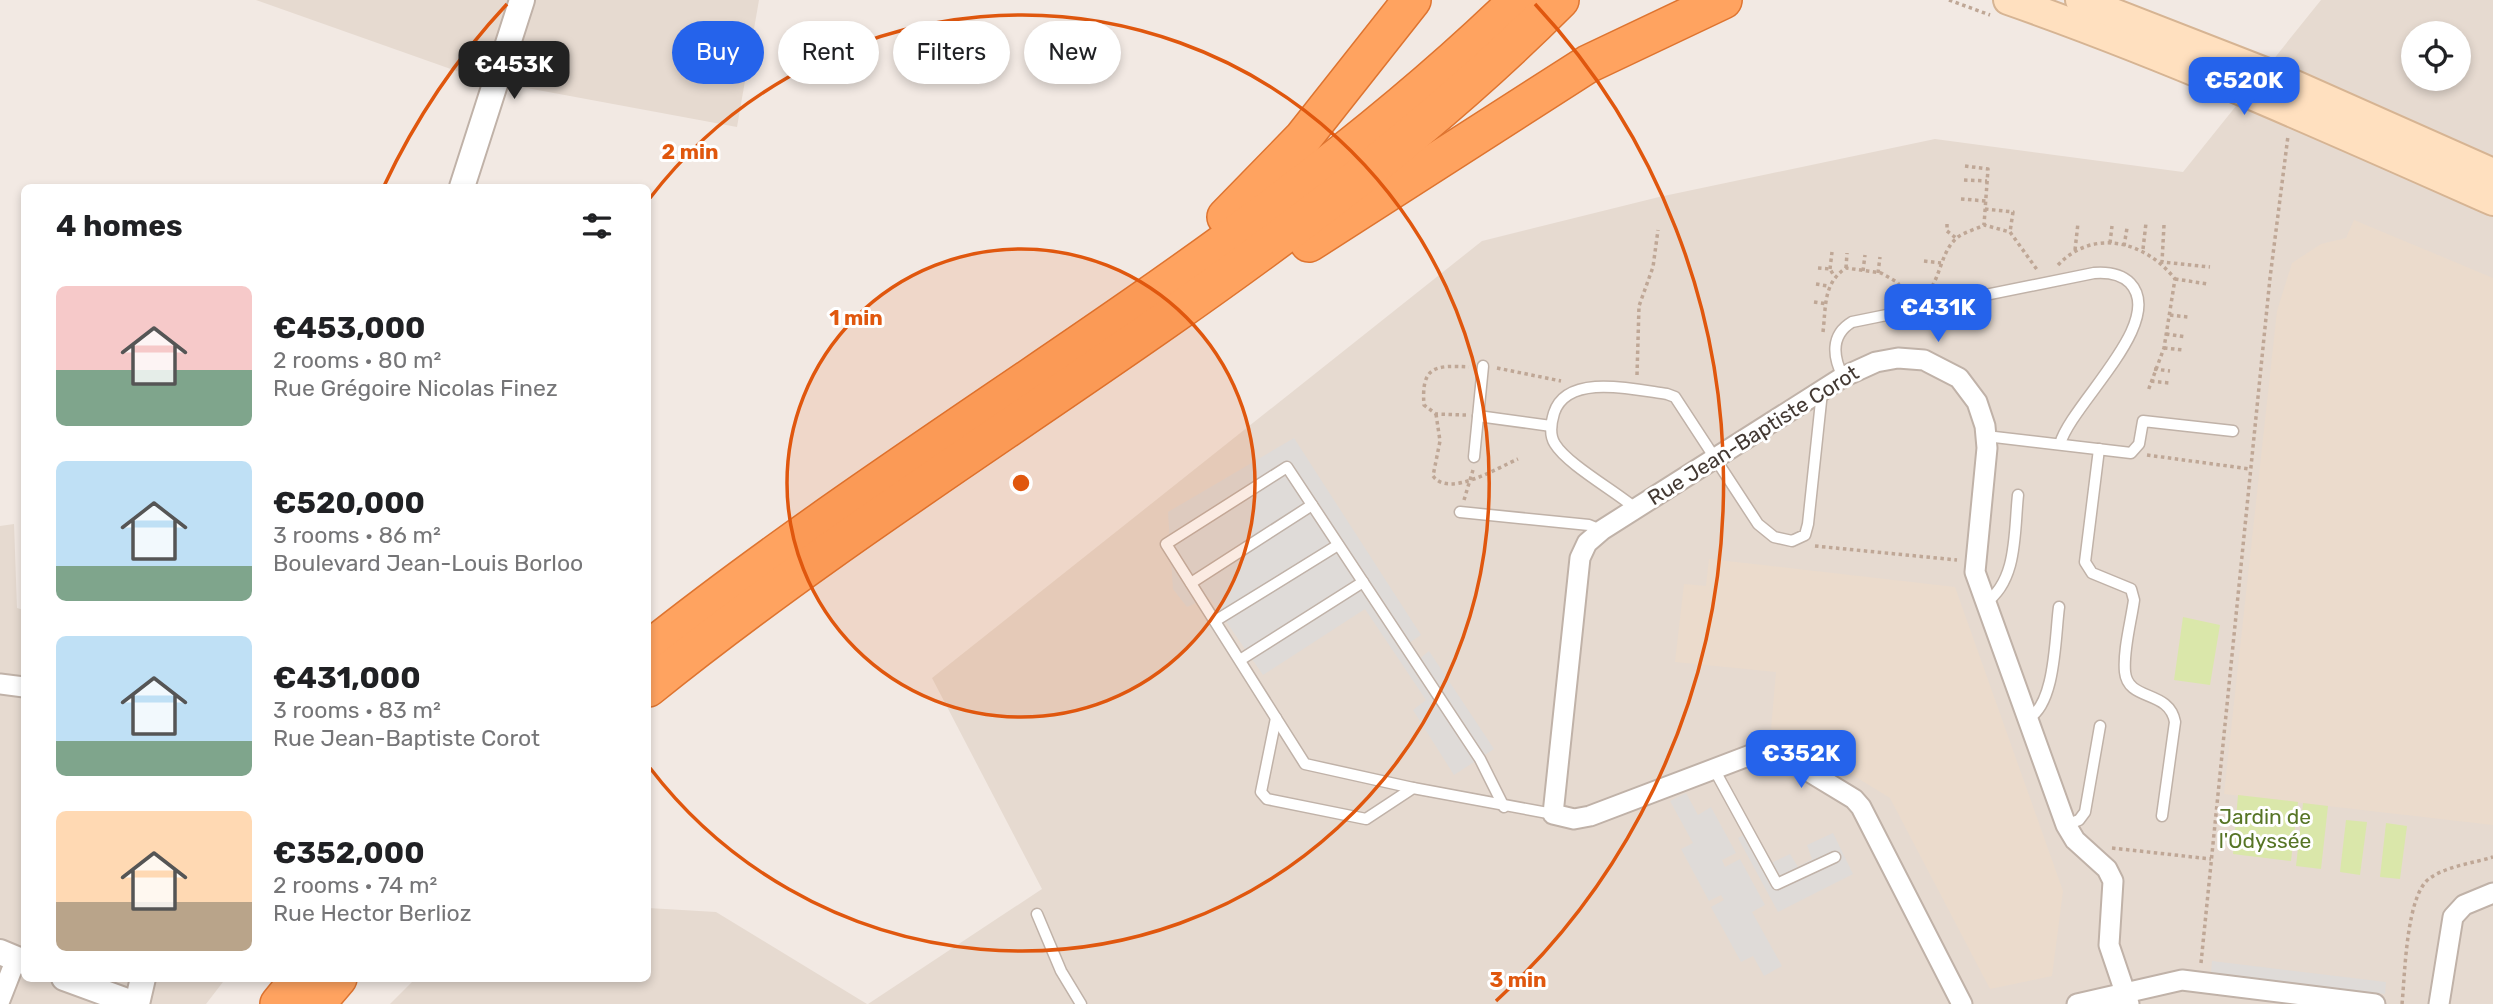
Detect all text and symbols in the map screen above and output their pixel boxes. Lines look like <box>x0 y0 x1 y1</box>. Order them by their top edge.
chip: Buy <box>672 21 764 84</box>
chip: Rent <box>778 21 879 84</box>
chip: Filters <box>893 21 1010 84</box>
chip: New <box>1024 21 1121 84</box>
map controls <box>2401 21 2471 91</box>
button: locate <box>2401 21 2471 91</box>
pin: €453K <box>465 42 563 101</box>
text: €453K <box>474 50 554 78</box>
pin: €520K <box>2195 58 2293 117</box>
text: €520K <box>2205 66 2283 94</box>
text: 2 min <box>662 139 718 164</box>
icon: filters <box>578 207 616 245</box>
text: 4 homes <box>56 208 183 244</box>
pin: €431K <box>1889 284 1987 344</box>
text: €431K <box>1900 293 1976 321</box>
text: 1 min <box>829 305 883 330</box>
text: €453,000 <box>273 310 426 346</box>
icon: home <box>112 314 196 398</box>
text: 2 rooms · 80 m² <box>273 346 441 374</box>
street label: Rue Jean-Baptiste Corot <box>1643 360 1863 510</box>
text: Rue Grégoire Nicolas Finez <box>273 374 558 402</box>
centre of rings <box>1009 471 1033 495</box>
text: €520,000 <box>273 485 425 521</box>
icon: home <box>112 489 196 573</box>
text: 3 rooms · 86 m² <box>273 521 441 549</box>
text: Boulevard Jean-Louis Borloo <box>273 549 583 577</box>
text: €431,000 <box>273 660 421 696</box>
icon: home <box>112 664 196 748</box>
text: 3 rooms · 83 m² <box>273 696 441 724</box>
text: Rue Jean-Baptiste Corot <box>273 724 540 752</box>
pin: €352K <box>1752 730 1850 790</box>
text: €352K <box>1762 739 1840 767</box>
park label: Jardin de l'Odyssée <box>2219 804 2311 853</box>
text: €352,000 <box>273 835 425 871</box>
icon: home <box>112 839 196 923</box>
text: 2 rooms · 74 m² <box>273 871 437 899</box>
text: Rue Hector Berlioz <box>273 899 471 927</box>
text: 3 min <box>1489 967 1547 992</box>

